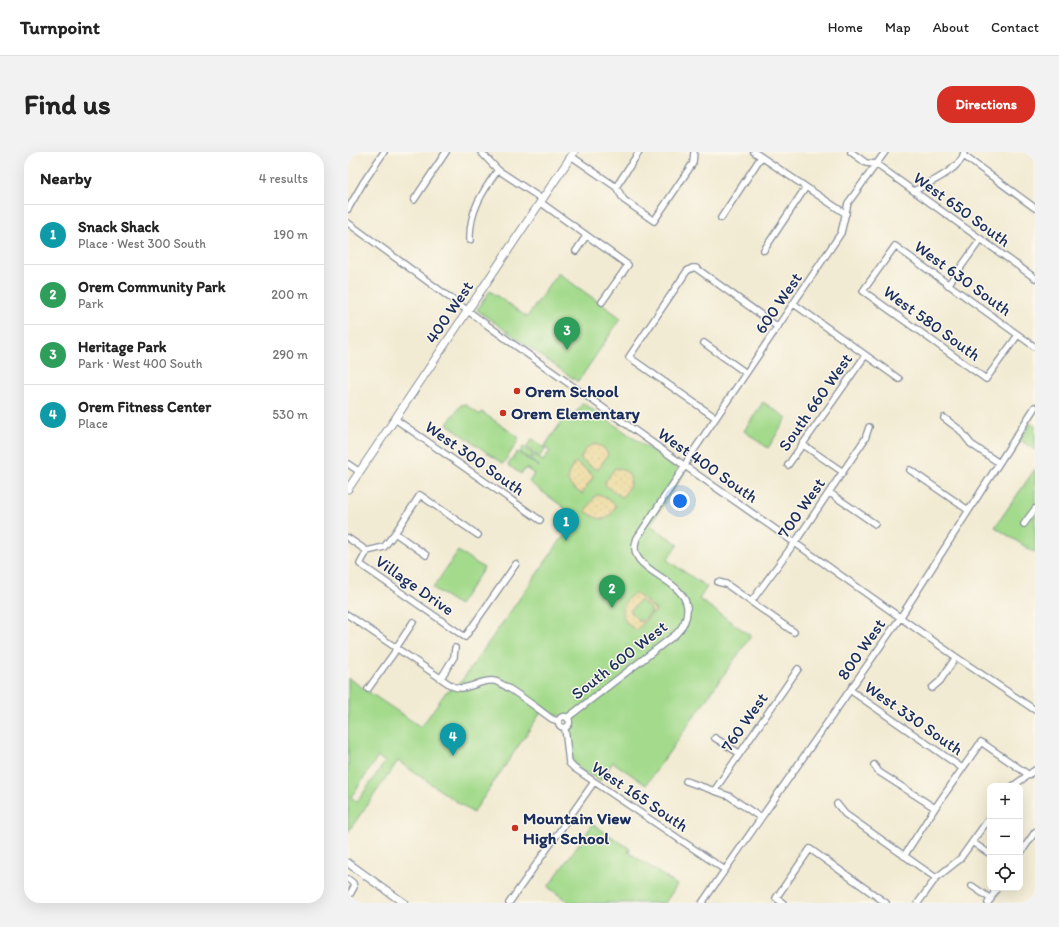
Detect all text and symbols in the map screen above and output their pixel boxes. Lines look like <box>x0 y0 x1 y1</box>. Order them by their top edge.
text: Turnpoint <box>20 16 100 39</box>
text: Home <box>828 19 863 36</box>
text: Map <box>885 19 911 36</box>
text: About <box>933 19 969 36</box>
text: Contact <box>991 19 1039 36</box>
button: Directions <box>937 86 1035 123</box>
text: Find us <box>24 87 111 121</box>
street label: West 650 South <box>910 167 1015 251</box>
text: Nearby <box>40 168 92 188</box>
text: 4 results <box>259 171 308 186</box>
text: Snack Shack <box>78 218 159 236</box>
text: 1 <box>50 227 56 242</box>
text: 190 m <box>273 227 308 242</box>
text: Place · West 300 South <box>78 236 206 251</box>
street label: West 630 South <box>911 236 1016 320</box>
street label: 600 West <box>750 268 806 338</box>
street label: 400 West <box>421 276 477 347</box>
text: Orem Community Park <box>78 278 226 296</box>
street label: West 580 South <box>880 281 985 365</box>
text: 2 <box>50 287 56 302</box>
text: 200 m <box>271 287 308 302</box>
text: Park <box>78 296 104 311</box>
pin: 3 <box>554 317 580 350</box>
text: Heritage Park <box>78 338 167 356</box>
text: 3 <box>49 347 57 362</box>
text: 290 m <box>272 347 308 362</box>
street label: South 660 West <box>774 349 856 455</box>
text: Park · West 400 South <box>78 356 202 371</box>
place label: Orem School <box>525 381 619 401</box>
marker: Orem School <box>512 386 522 396</box>
text: Orem Fitness Center <box>78 398 211 416</box>
place label: Orem Elementary <box>511 403 641 424</box>
text: 4 <box>49 407 57 422</box>
text: 530 m <box>272 407 308 422</box>
marker: Orem Elementary <box>498 408 508 418</box>
text: Place <box>78 416 108 431</box>
street label: West 300 South <box>422 416 529 500</box>
street label: West 400 South <box>654 423 762 507</box>
street label: 700 West <box>773 473 829 542</box>
your location <box>670 491 690 511</box>
pin: 1 <box>553 508 579 541</box>
street label: Village Drive <box>372 551 458 619</box>
pin: 2 <box>599 575 625 608</box>
street label: 800 West <box>833 614 890 683</box>
street label: South 600 West <box>567 616 671 704</box>
street label: West 330 South <box>861 677 967 759</box>
street label: 760 West <box>716 688 772 755</box>
pin: 4 <box>440 723 466 756</box>
street label: West 165 South <box>588 756 692 836</box>
map controls <box>987 783 1023 891</box>
button: + <box>987 783 1023 819</box>
place label: Mountain View High School <box>523 808 632 849</box>
button: − <box>987 819 1023 855</box>
marker: Mountain View High School <box>510 823 520 833</box>
button: locate <box>987 855 1023 891</box>

